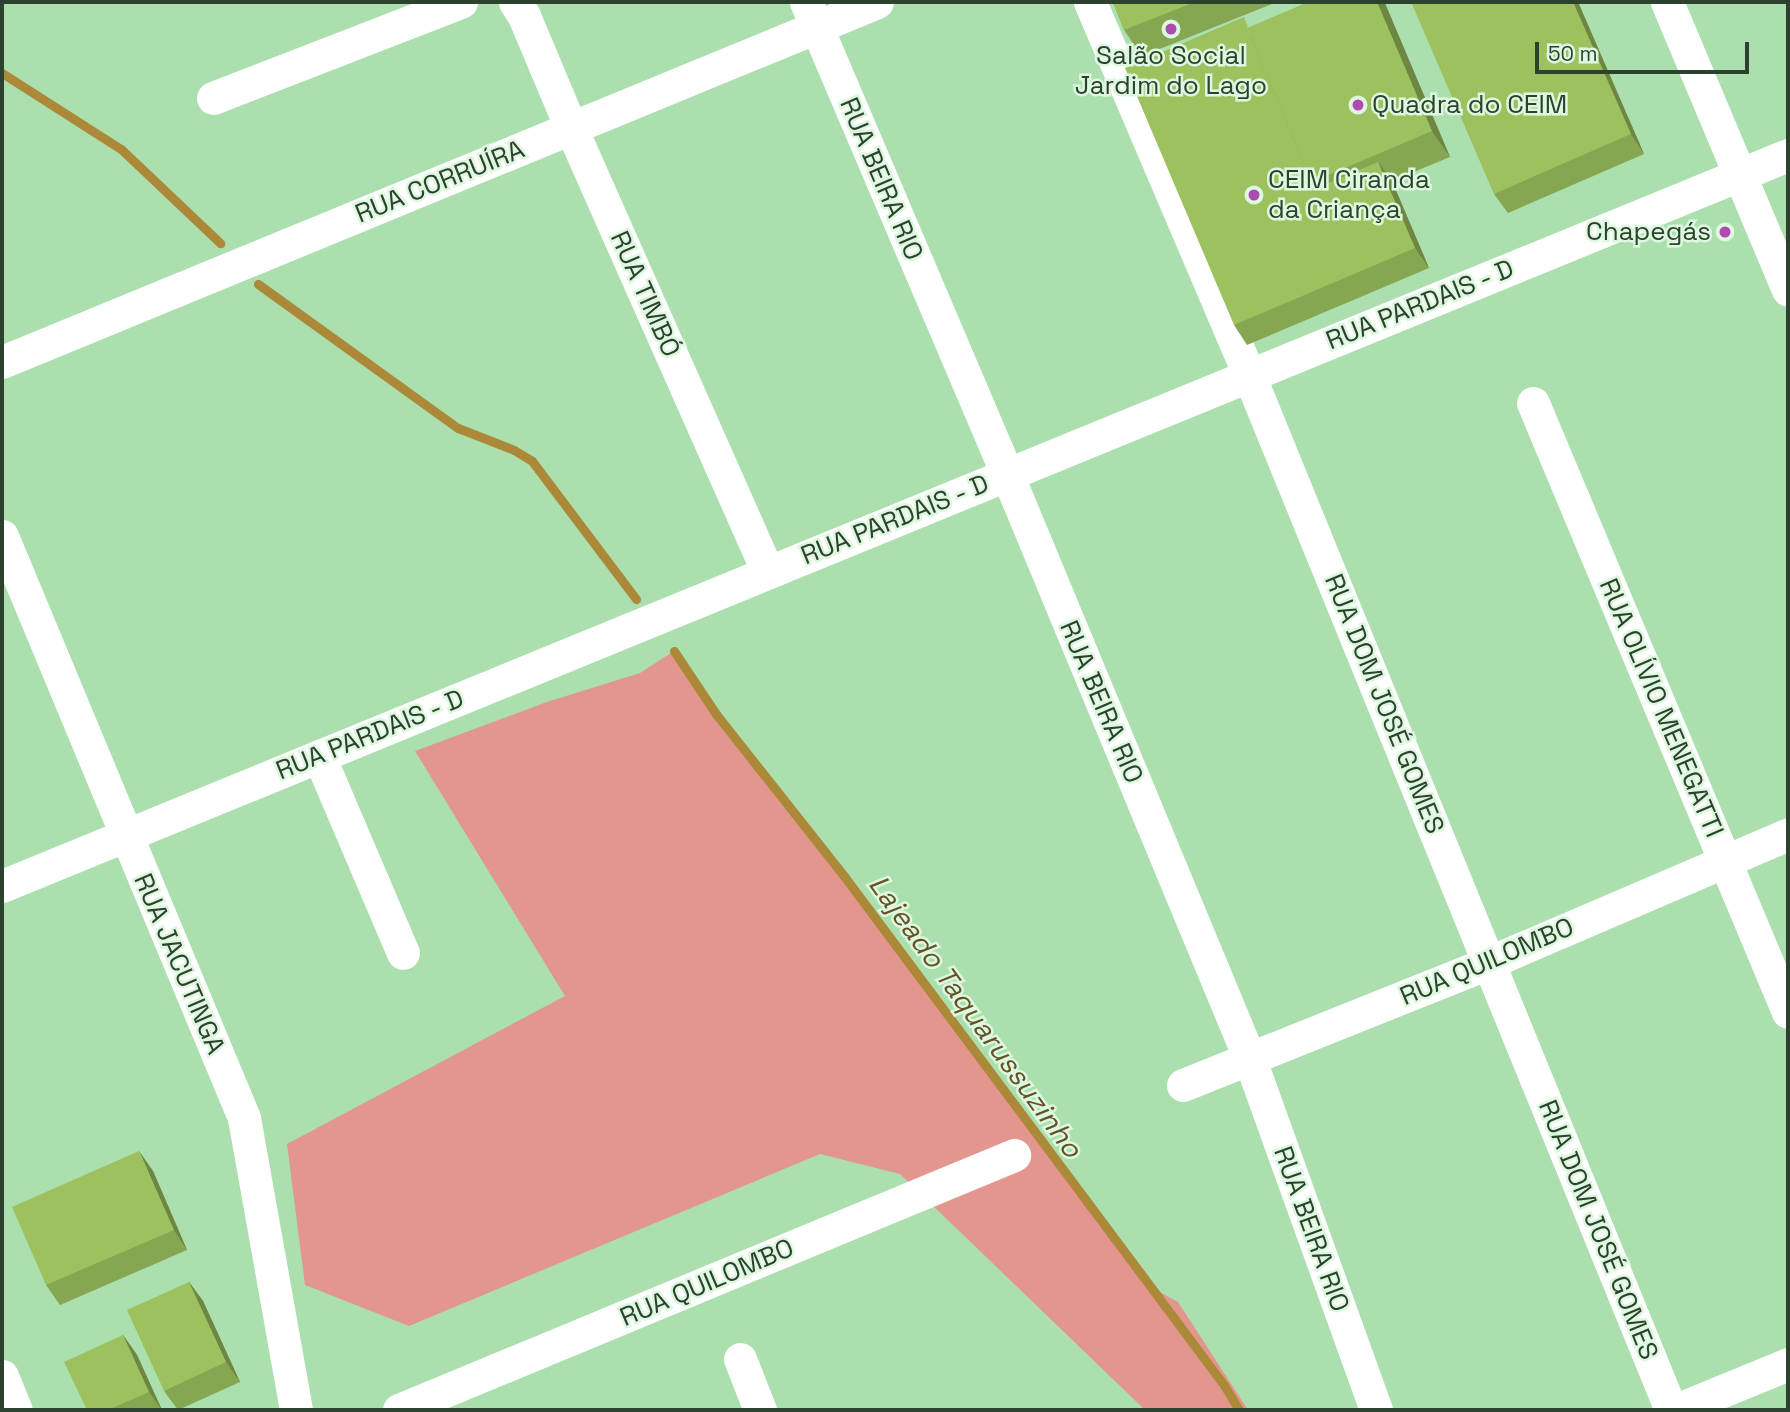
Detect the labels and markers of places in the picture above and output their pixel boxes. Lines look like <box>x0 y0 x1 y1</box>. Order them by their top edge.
marker: Salão Social Jardim do Lago <box>1163 21 1179 37</box>
place label: Salão Social Jardim do Lago <box>1075 40 1267 102</box>
place label: Quadra do CEIM <box>1372 89 1567 121</box>
marker: Quadra do CEIM <box>1350 97 1366 113</box>
place label: CEIM Ciranda da Criança <box>1268 164 1430 226</box>
marker: CEIM Ciranda da Criança <box>1246 187 1262 203</box>
place label: Chapegás <box>1586 216 1711 248</box>
marker: Chapegás <box>1717 224 1733 240</box>

